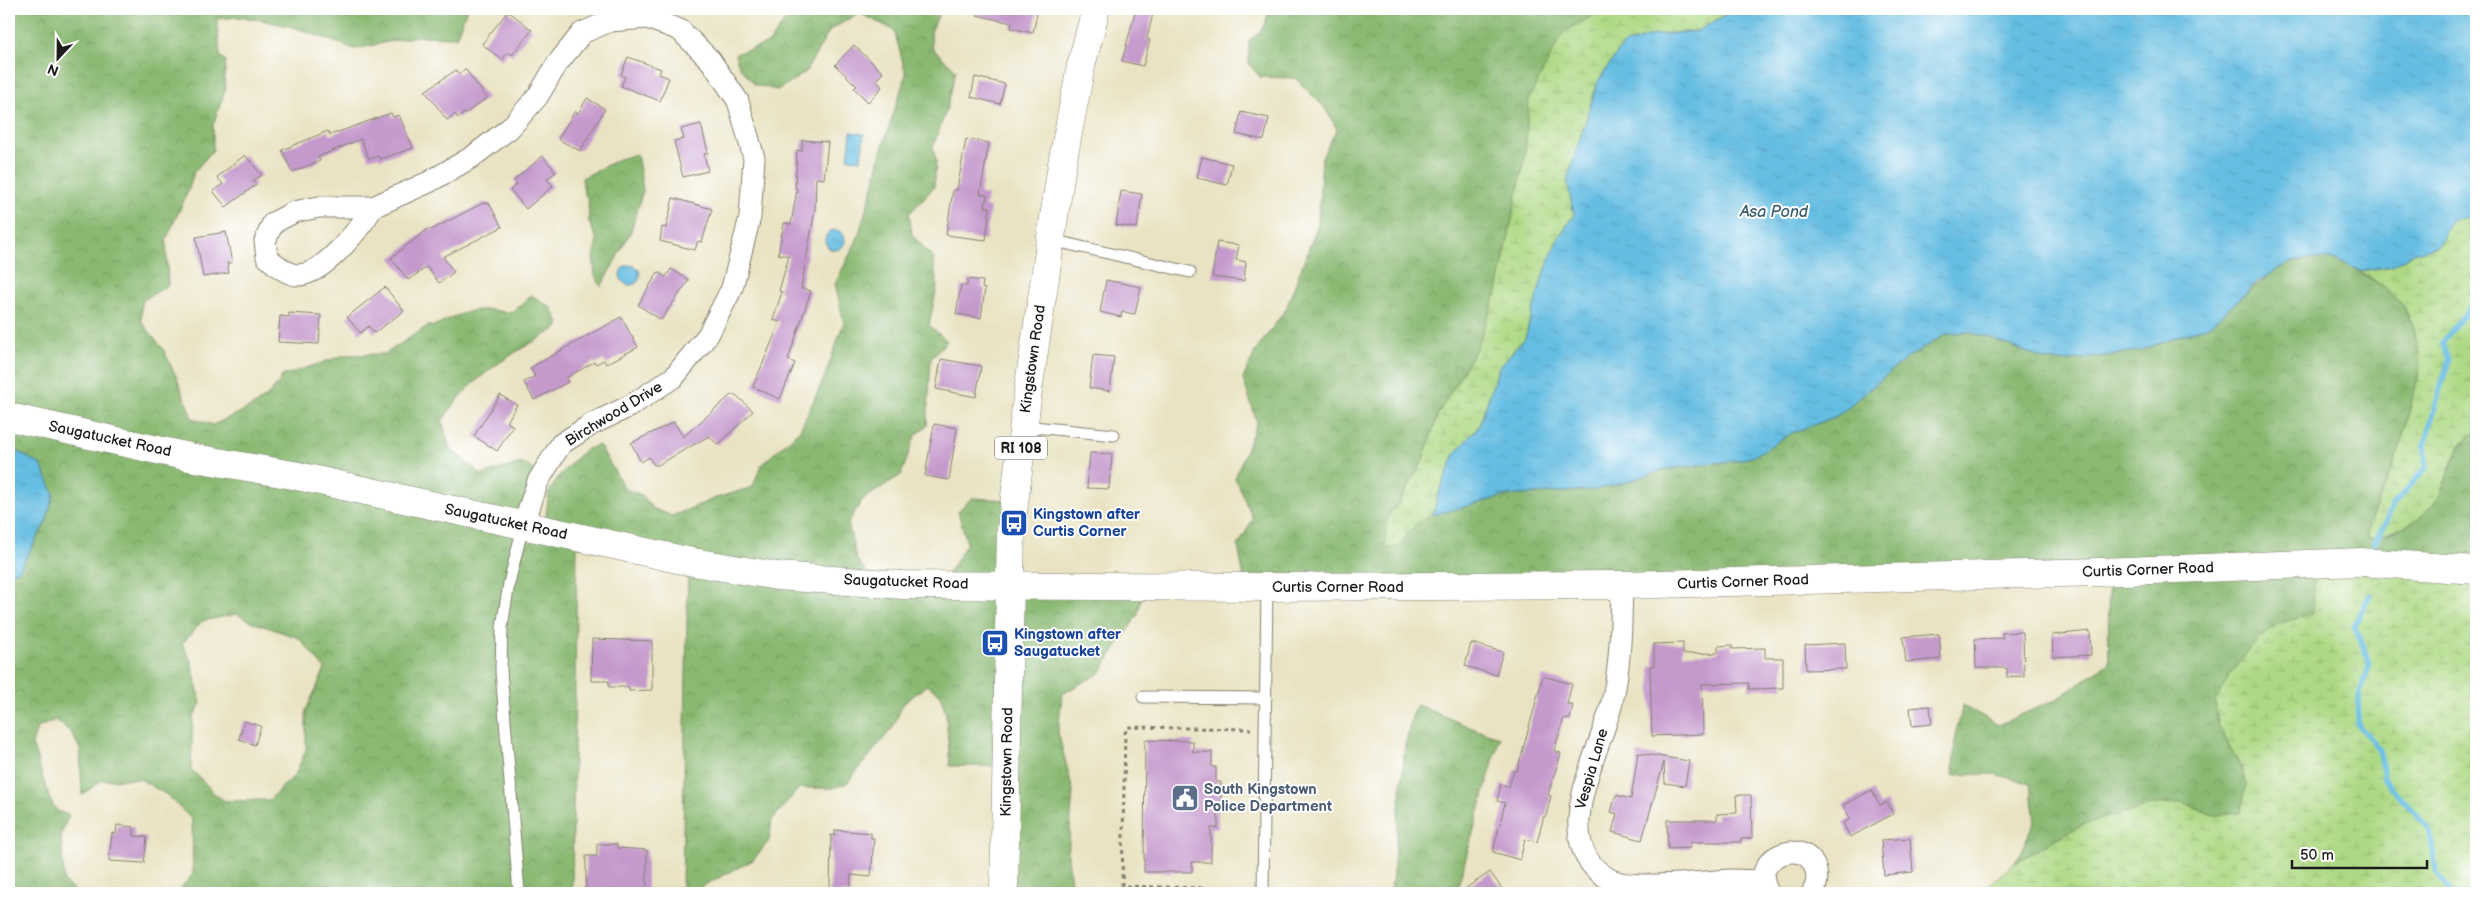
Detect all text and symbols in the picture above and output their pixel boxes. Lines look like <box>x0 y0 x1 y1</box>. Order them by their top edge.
north arrow <box>32 32 82 82</box>
text: N <box>45 60 61 79</box>
water label: Asa Pond <box>1739 203 1809 222</box>
street label: Kingstown Road <box>1016 304 1050 414</box>
street label: Birchwood Drive <box>562 377 666 450</box>
street label: Saugatucket Road <box>47 417 173 461</box>
road number: RI 108 <box>995 436 1047 459</box>
street label: Saugatucket Road <box>443 500 569 544</box>
place label: Kingstown after Curtis Corner <box>1033 505 1141 541</box>
bus stop icon: Kingstown after Curtis Corner <box>999 508 1029 538</box>
street label: Curtis Corner Road <box>2082 558 2214 582</box>
street label: Saugatucket Road <box>843 570 969 594</box>
street label: Curtis Corner Road <box>1677 570 1809 594</box>
street label: Curtis Corner Road <box>1272 578 1404 597</box>
place label: Kingstown after Saugatucket <box>1014 625 1122 661</box>
bus stop icon: Kingstown after Saugatucket <box>980 628 1010 658</box>
street label: Kingstown Road <box>997 707 1017 817</box>
street label: Vespia Lane <box>1571 726 1613 812</box>
place label: South Kingstown Police Department <box>1204 780 1332 816</box>
public building icon: South Kingstown Police Department <box>1170 783 1200 813</box>
scale bar <box>2292 837 2428 869</box>
text: 50 m <box>2300 846 2334 865</box>

